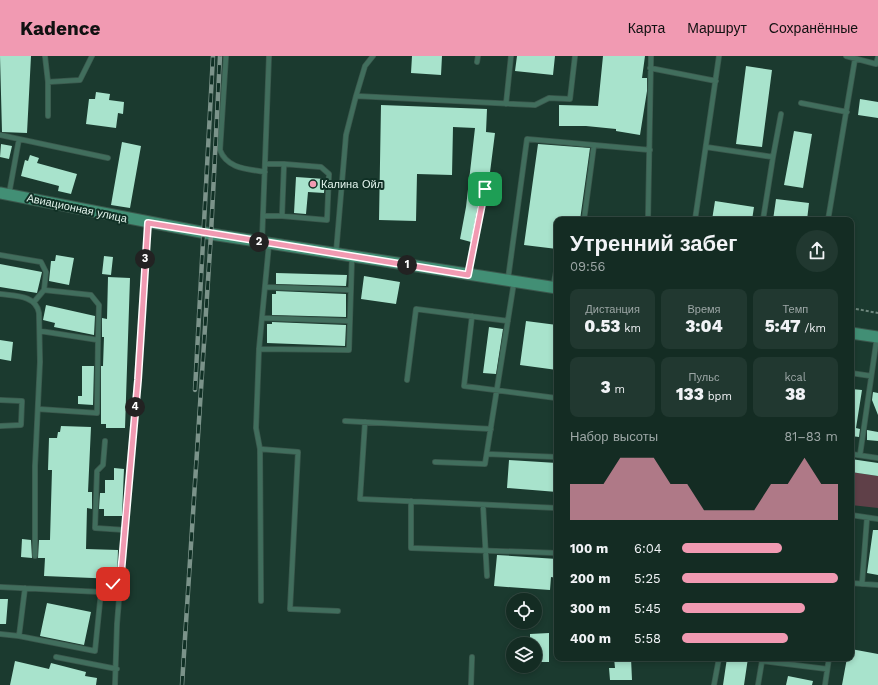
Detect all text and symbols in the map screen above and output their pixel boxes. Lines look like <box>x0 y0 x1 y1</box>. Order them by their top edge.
text: Kadence <box>20 17 100 40</box>
text: Карта <box>628 20 665 36</box>
text: Маршрут <box>687 20 747 36</box>
text: Сохранённые <box>769 20 858 36</box>
pin <box>468 172 502 206</box>
place label: Калина Ойл <box>321 178 383 191</box>
icon: arrive <box>474 178 496 200</box>
marker: Калина Ойл <box>308 179 318 189</box>
street label: Авиационная улица <box>26 192 129 226</box>
button: share <box>796 230 838 272</box>
text: Утренний забег <box>570 231 738 256</box>
pin: 2 <box>249 232 269 252</box>
text: 2 <box>256 235 262 248</box>
pin: 3 <box>135 249 155 269</box>
text: 3 <box>142 252 148 265</box>
pin: 1 <box>397 255 417 275</box>
text: 1 <box>405 258 409 271</box>
text: 09:56 <box>570 259 605 274</box>
text: Дистанция <box>585 303 640 316</box>
text: Время <box>687 303 721 316</box>
text: Темп <box>782 303 808 316</box>
text: 0.53 <box>584 316 620 336</box>
text: 3:04 <box>685 316 723 336</box>
text: 5:47 <box>765 316 801 336</box>
text: km <box>620 322 641 335</box>
text: /km <box>801 322 826 335</box>
text: Пульс <box>689 371 719 384</box>
text: kcal <box>784 371 806 384</box>
text: 3 <box>600 377 611 397</box>
text: m <box>611 383 625 396</box>
text: 133 <box>676 384 704 404</box>
text: 38 <box>785 384 806 404</box>
text: bpm <box>704 390 732 403</box>
pin: 4 <box>125 397 145 417</box>
text: 4 <box>131 400 139 413</box>
text: Набор высоты <box>570 429 658 444</box>
text: 81–83 m <box>784 429 838 444</box>
text: 100 m <box>570 541 608 556</box>
text: 6:04 <box>634 541 662 556</box>
pin <box>96 567 130 601</box>
text: 200 m <box>570 571 610 586</box>
text: 5:25 <box>634 571 661 586</box>
icon: check <box>102 573 124 595</box>
map controls <box>506 593 542 673</box>
button: locate <box>506 593 542 629</box>
text: 300 m <box>570 601 610 616</box>
text: 5:45 <box>634 601 661 616</box>
text: 400 m <box>570 631 611 646</box>
text: 5:58 <box>634 631 661 646</box>
button: layers <box>506 637 542 673</box>

